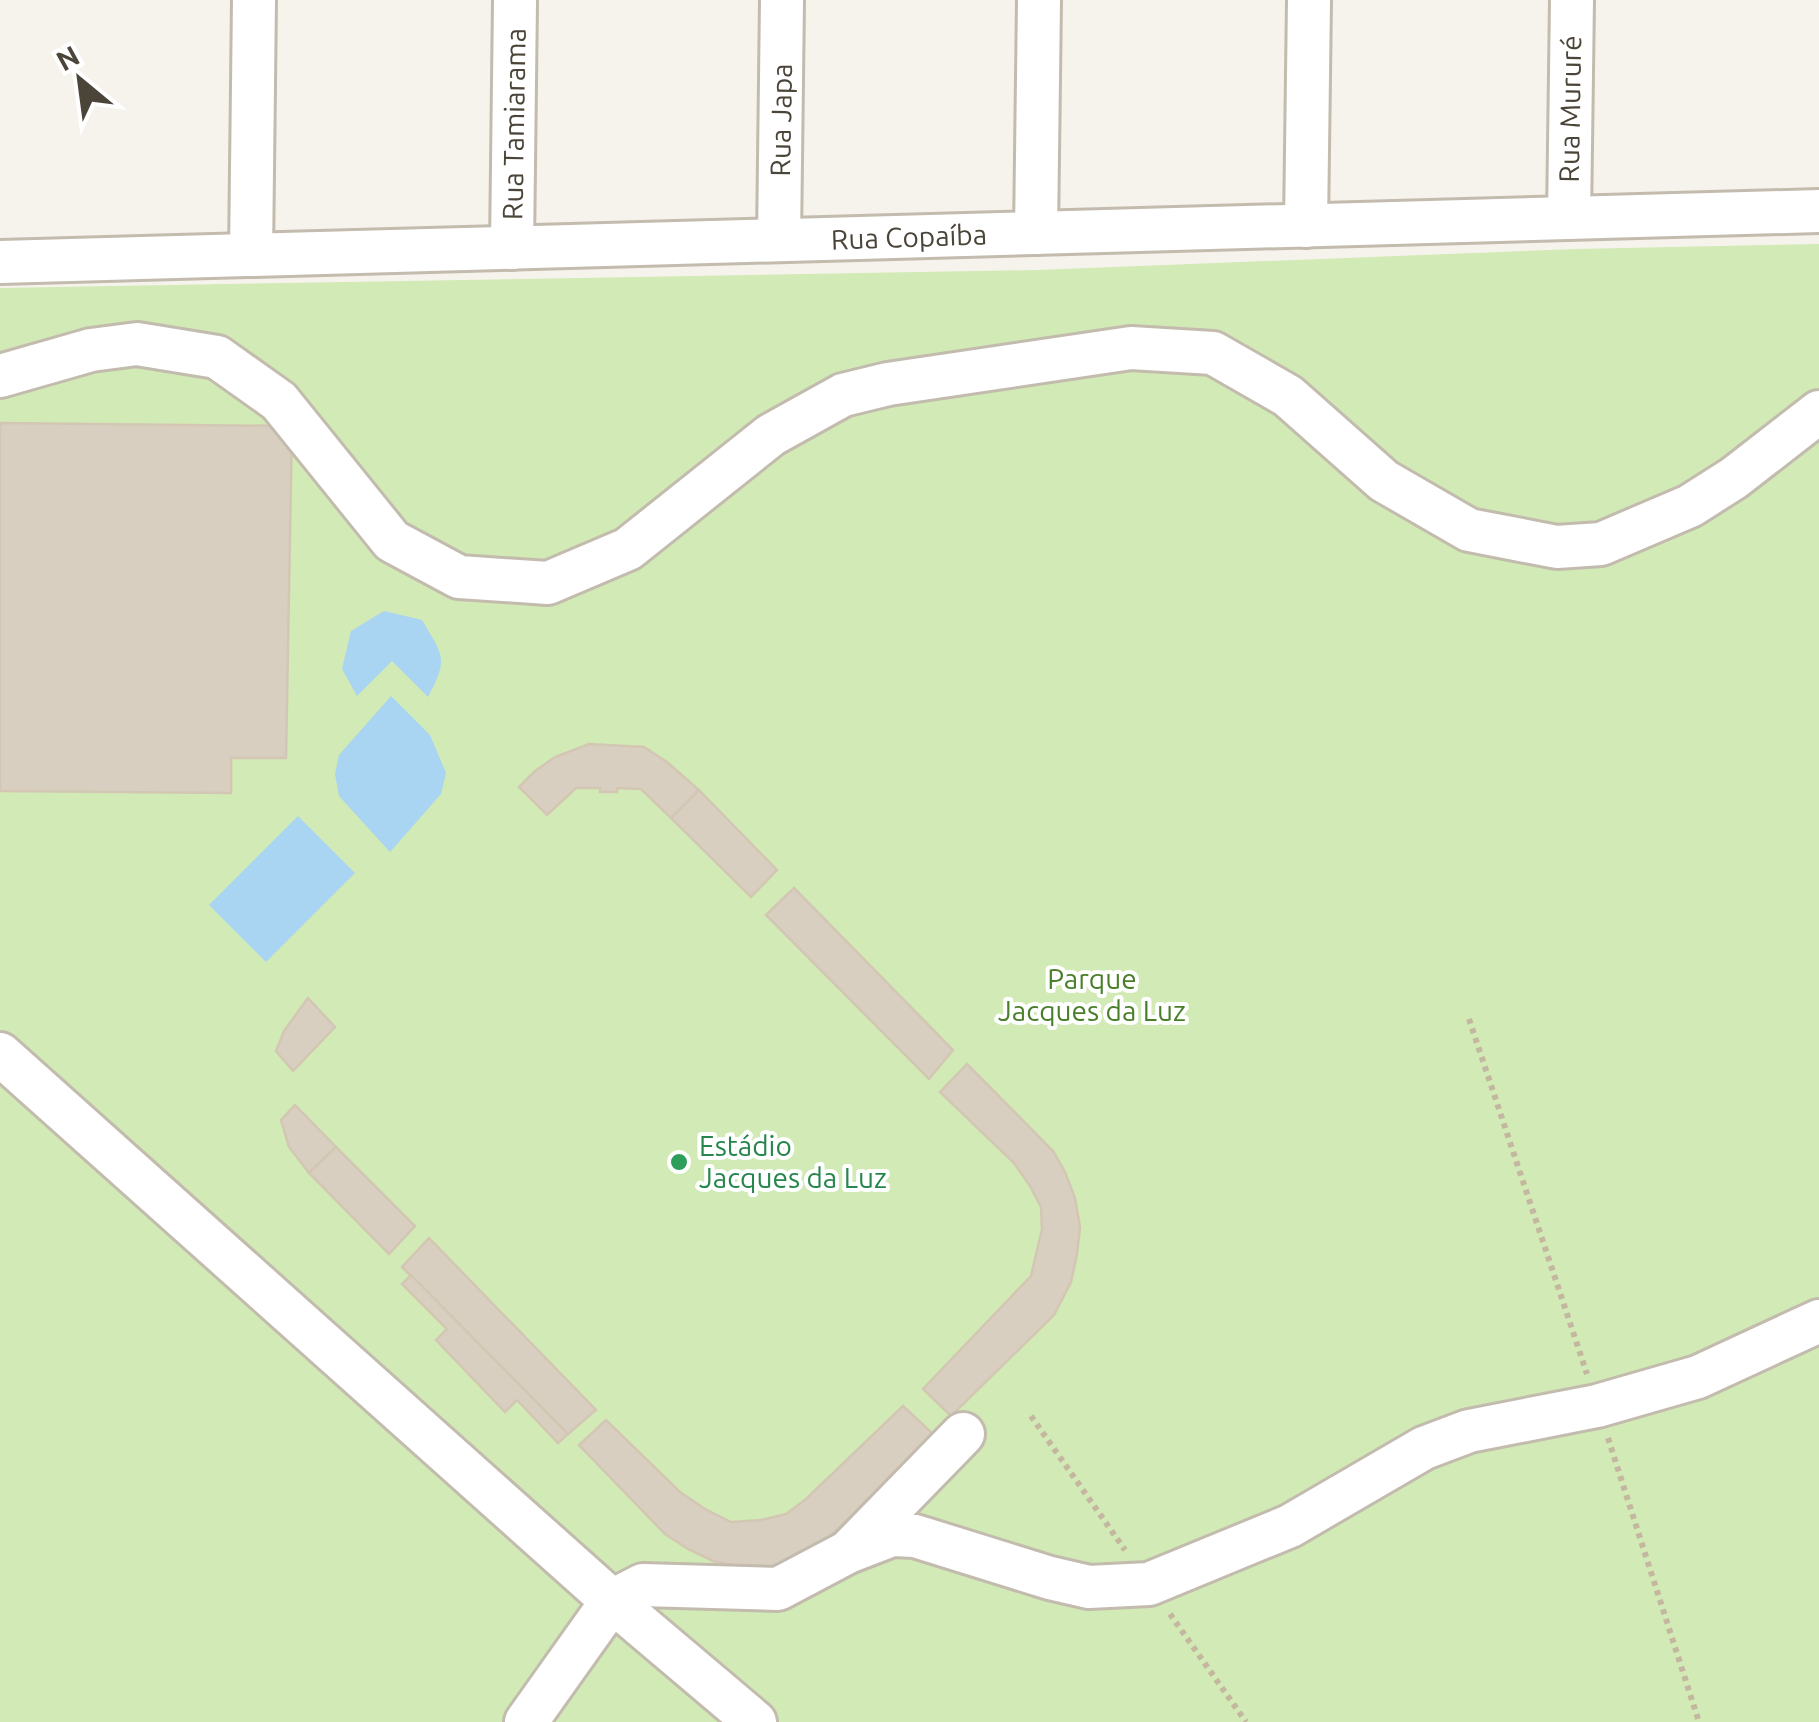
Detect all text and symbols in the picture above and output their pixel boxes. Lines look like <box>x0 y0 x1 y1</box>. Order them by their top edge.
street label: Rua Tamiarama <box>496 28 531 220</box>
north arrow <box>30 30 130 130</box>
street label: Rua Mururé <box>1553 35 1586 183</box>
text: N <box>51 39 84 76</box>
street label: Rua Japa <box>764 63 797 177</box>
street label: Rua Copaíba <box>830 218 988 255</box>
park label: Parque Jacques da Luz <box>998 963 1186 1026</box>
place label: Estádio Jacques da Luz <box>699 1130 887 1193</box>
marker: Estádio Jacques da Luz <box>668 1151 690 1173</box>

